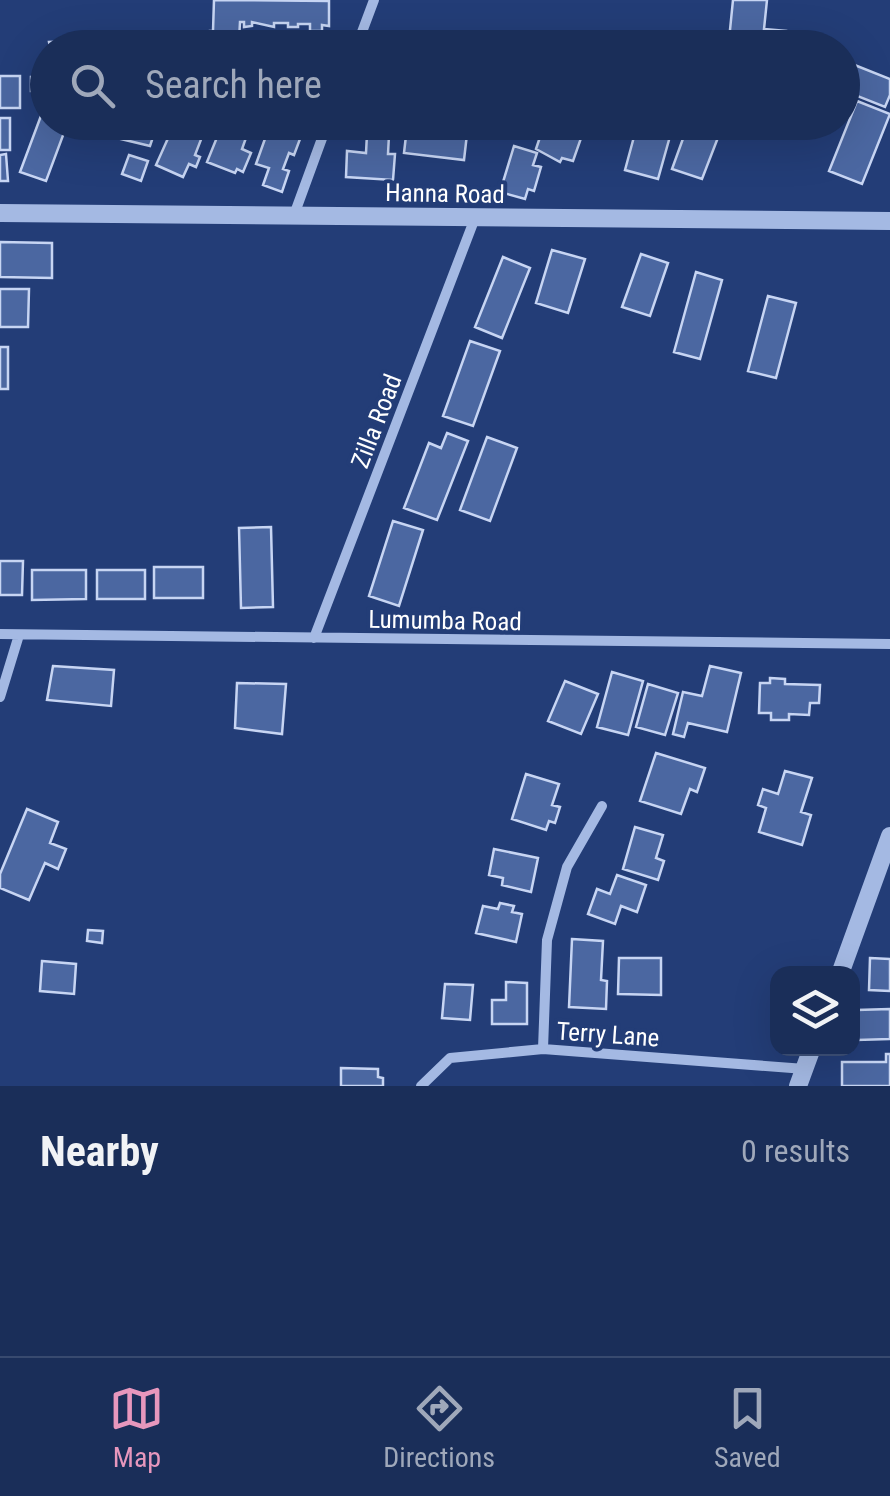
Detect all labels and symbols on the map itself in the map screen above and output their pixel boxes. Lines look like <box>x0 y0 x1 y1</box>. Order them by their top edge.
street label: Hanna Road <box>385 178 505 209</box>
street label: Zilla Road <box>345 370 408 472</box>
street label: Lumumba Road <box>368 605 522 636</box>
street label: Terry Lane <box>556 1016 660 1053</box>

